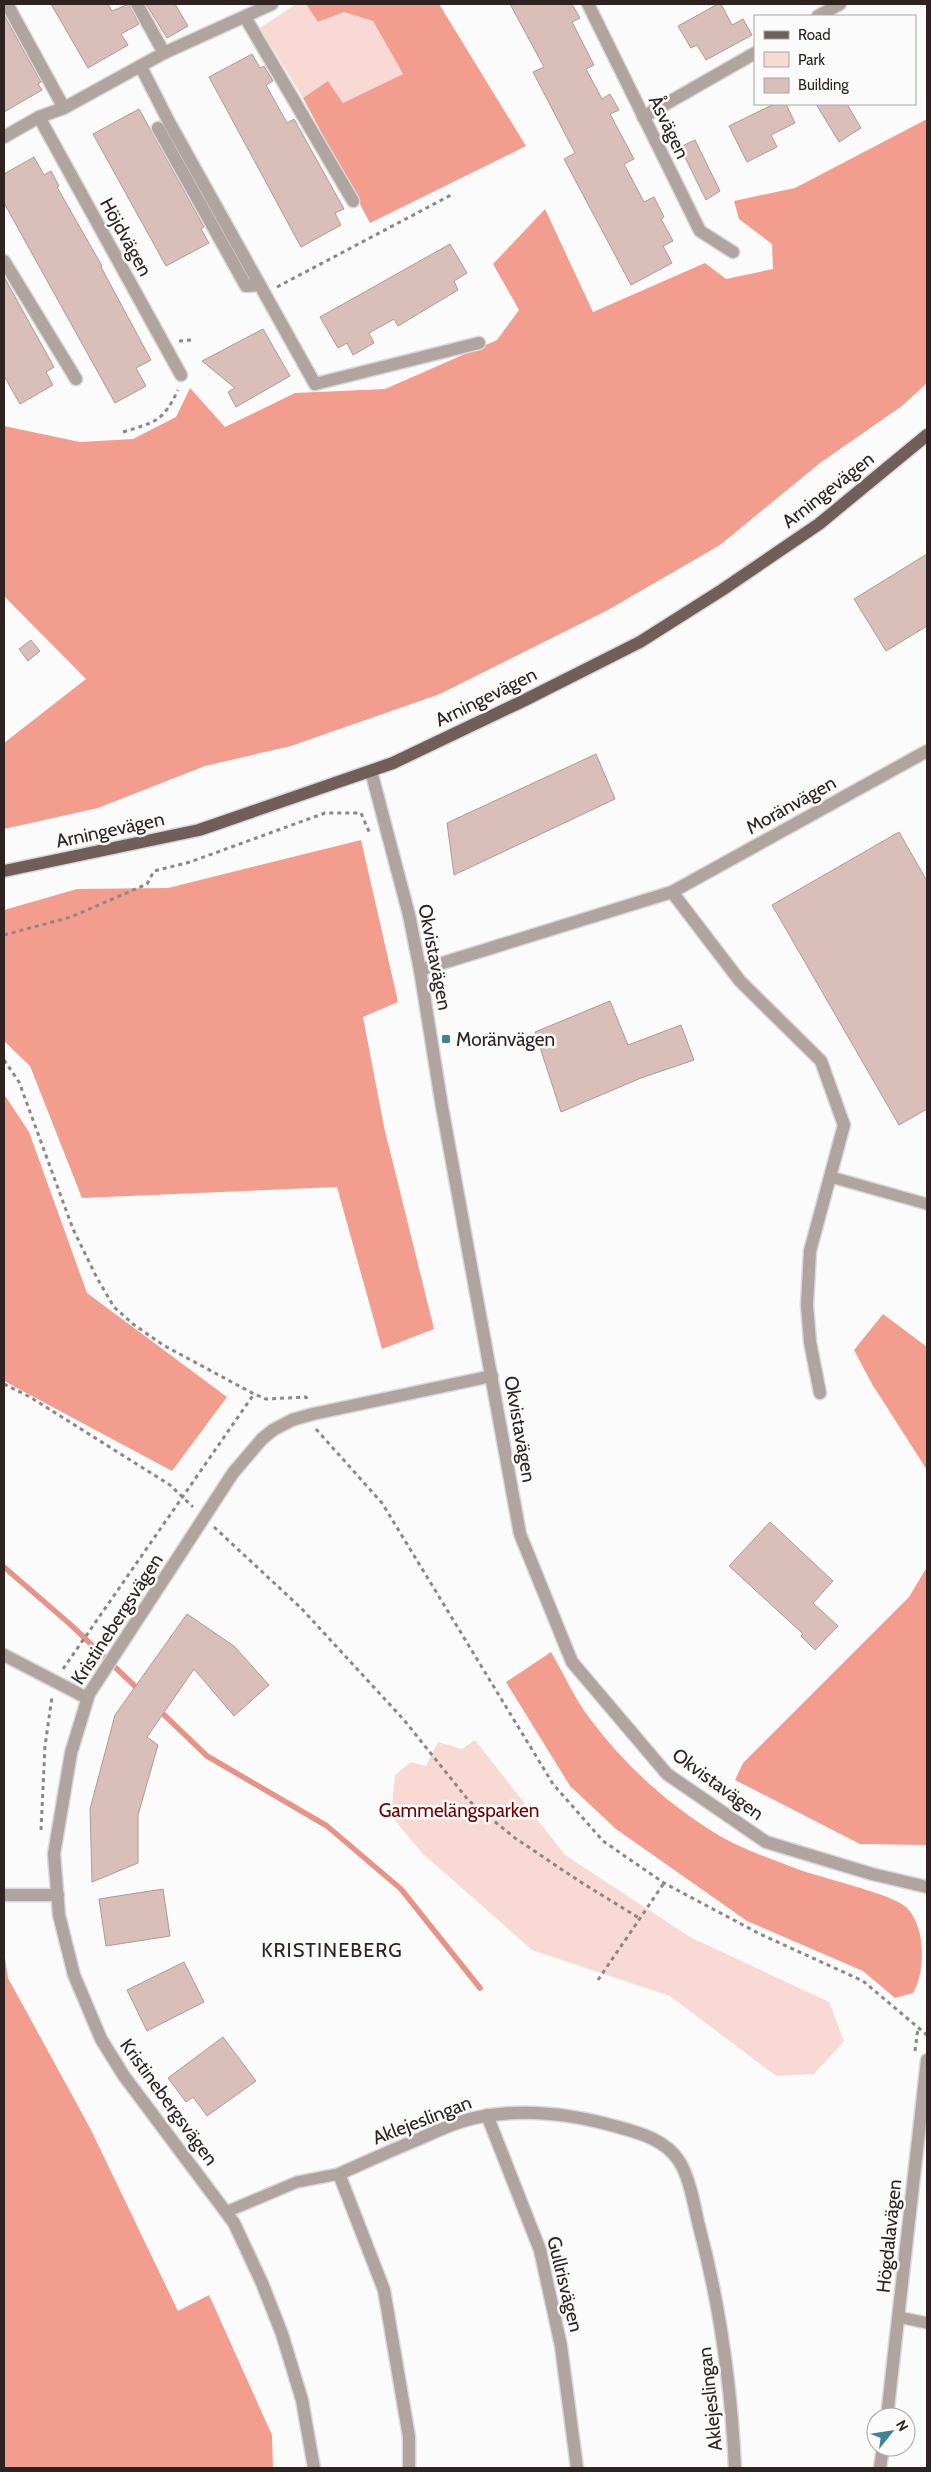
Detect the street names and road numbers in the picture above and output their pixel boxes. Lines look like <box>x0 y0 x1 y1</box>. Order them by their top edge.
street label: Åsvägen <box>644 91 695 162</box>
street label: Höjdvägen <box>95 194 157 280</box>
street label: Arningevägen <box>777 447 879 533</box>
street label: Arningevägen <box>431 662 541 732</box>
street label: Moränvägen <box>742 771 840 839</box>
street label: Arningevägen <box>54 807 166 853</box>
street label: Okvistavägen <box>413 902 457 1012</box>
street label: Okvistavägen <box>499 1374 541 1484</box>
street label: Kristinebergsvägen <box>66 1549 168 1689</box>
street label: Okvistavägen <box>668 1743 768 1825</box>
street label: Kristinebergsvägen <box>115 2034 223 2170</box>
street label: Aklejeslingan <box>369 2091 475 2149</box>
street label: Högdalavägen <box>872 2178 906 2294</box>
street label: Gullrisvägen <box>542 2234 588 2334</box>
street label: Aklejeslingan <box>693 2346 727 2452</box>

